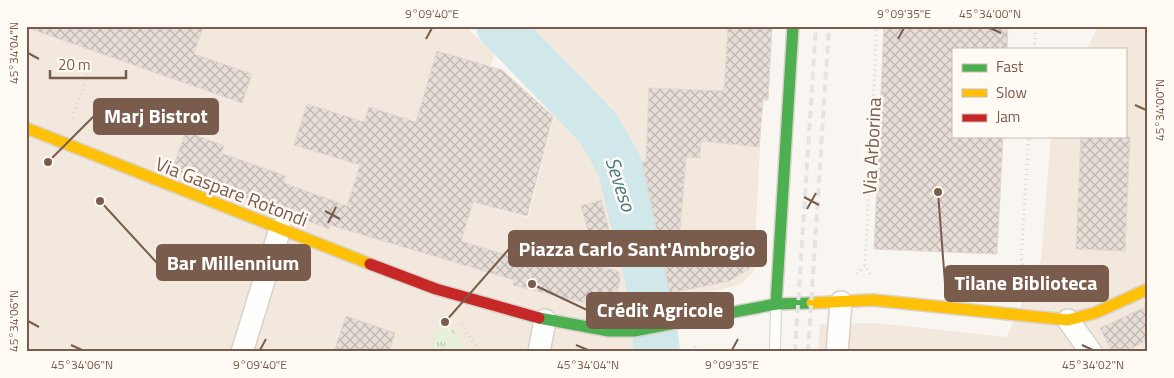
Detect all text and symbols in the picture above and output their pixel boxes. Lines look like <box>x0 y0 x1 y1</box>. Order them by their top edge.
text: 9°09'40"E <box>405 4 459 23</box>
text: 9°09'35"E <box>877 4 931 23</box>
text: 45°34'00"N <box>959 4 1021 23</box>
text: 45°34'04"N <box>4 22 23 84</box>
scale bar <box>50 48 126 80</box>
legend <box>952 48 1126 138</box>
text: 20 m <box>58 53 91 76</box>
text: Fast <box>996 55 1024 78</box>
text: 45°34'00"N <box>1150 79 1169 141</box>
text: Slow <box>996 81 1027 104</box>
street label: Via Arborina <box>854 96 888 195</box>
callout: Marj Bistrot <box>94 99 218 134</box>
text: Marj Bistrot <box>104 100 208 131</box>
text: Jam <box>996 105 1020 128</box>
street label: Via Gaspare Rotondi <box>152 149 312 233</box>
water label: Seveso <box>598 153 645 216</box>
callout: Piazza Carlo Sant'Ambrogio <box>509 231 766 266</box>
text: Piazza Carlo Sant'Ambrogio <box>519 233 755 264</box>
callout: Bar Millennium <box>157 245 310 280</box>
text: Bar Millennium <box>167 247 299 278</box>
callout: Tilane Biblioteca <box>945 266 1108 301</box>
text: Tilane Biblioteca <box>955 267 1098 298</box>
text: 45°34'06"N <box>4 290 23 352</box>
callout: Crédit Agricole <box>587 293 733 328</box>
text: Crédit Agricole <box>597 294 723 325</box>
text: 45°34'06"N <box>51 355 113 374</box>
text: 9°09'40"E <box>233 355 287 374</box>
text: 45°34'04"N <box>557 355 619 374</box>
text: 9°09'35"E <box>705 355 759 374</box>
text: 45°34'02"N <box>1062 355 1124 374</box>

